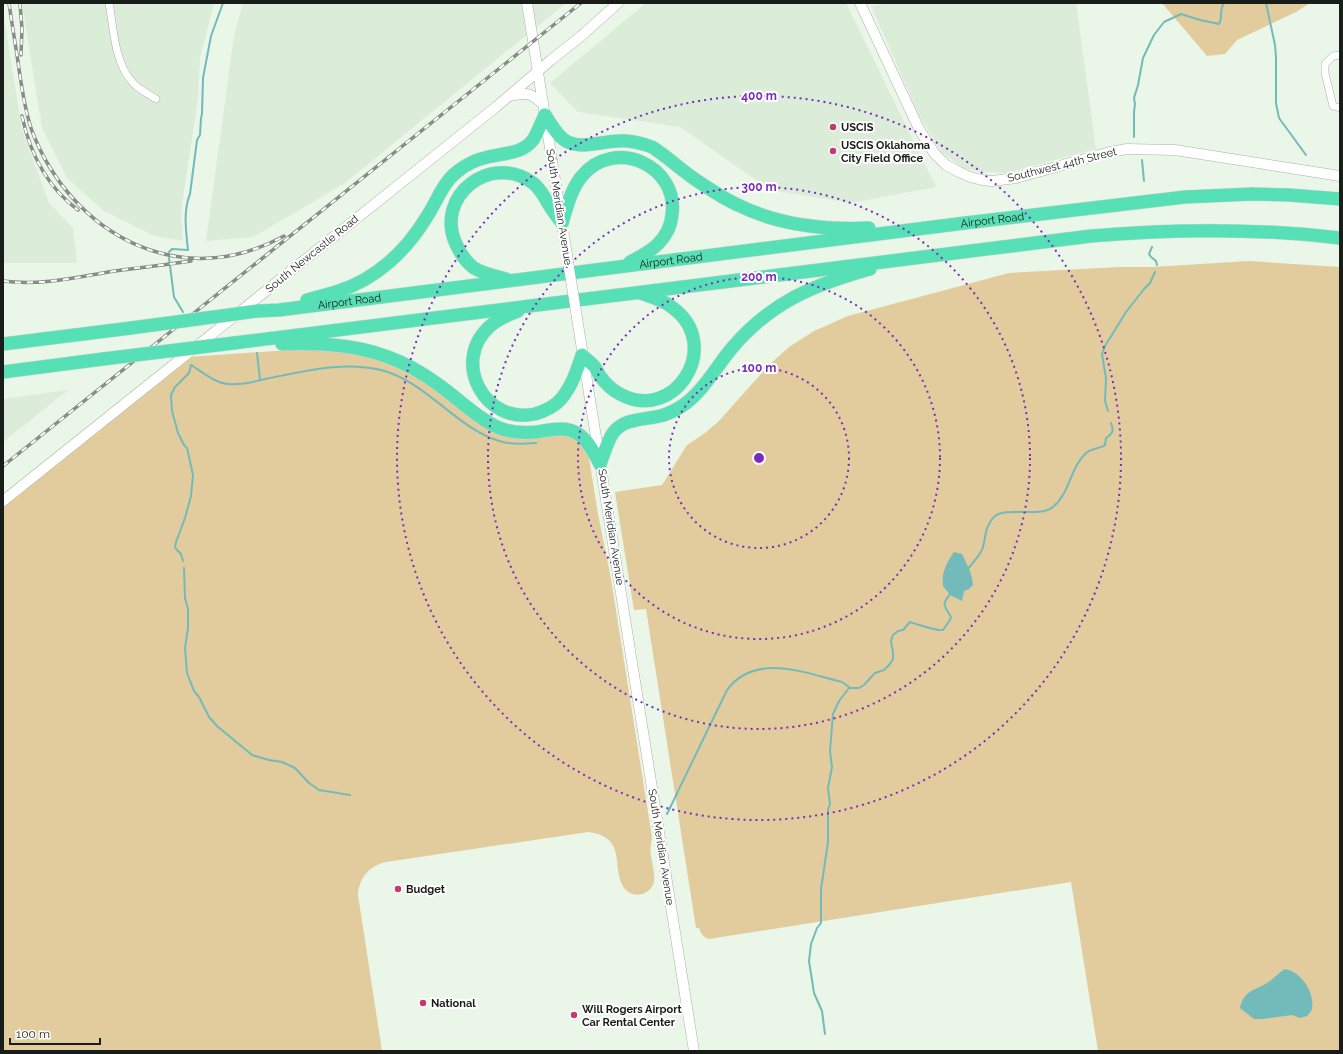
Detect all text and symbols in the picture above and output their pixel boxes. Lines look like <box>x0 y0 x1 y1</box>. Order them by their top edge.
text: 400 m <box>741 89 777 103</box>
place label: USCIS <box>841 121 874 134</box>
marker: USCIS <box>828 122 838 132</box>
place label: USCIS Oklahoma City Field Office <box>841 139 930 165</box>
street label: Southwest 44th Street <box>1006 145 1118 185</box>
marker: USCIS Oklahoma City Field Office <box>828 146 838 156</box>
street label: South Meridian Avenue <box>543 148 575 267</box>
text: 300 m <box>741 180 777 194</box>
street label: Airport Road <box>960 210 1025 230</box>
street label: South Newcastle Road <box>263 212 361 295</box>
street label: Airport Road <box>638 250 703 271</box>
text: 200 m <box>741 270 777 284</box>
street label: Airport Road <box>317 291 382 312</box>
text: 100 m <box>742 361 776 375</box>
centre of rings <box>752 451 766 465</box>
street label: South Meridian Avenue <box>595 468 627 587</box>
street label: South Meridian Avenue <box>645 788 677 907</box>
place label: Budget <box>406 883 446 896</box>
marker: Budget <box>393 884 403 894</box>
place label: National <box>431 997 476 1010</box>
marker: National <box>418 998 428 1008</box>
place label: Will Rogers Airport Car Rental Center <box>582 1003 682 1029</box>
marker: Will Rogers Airport Car Rental Center <box>569 1010 579 1020</box>
scale bar <box>10 1020 100 1046</box>
text: 100 m <box>16 1027 50 1041</box>

